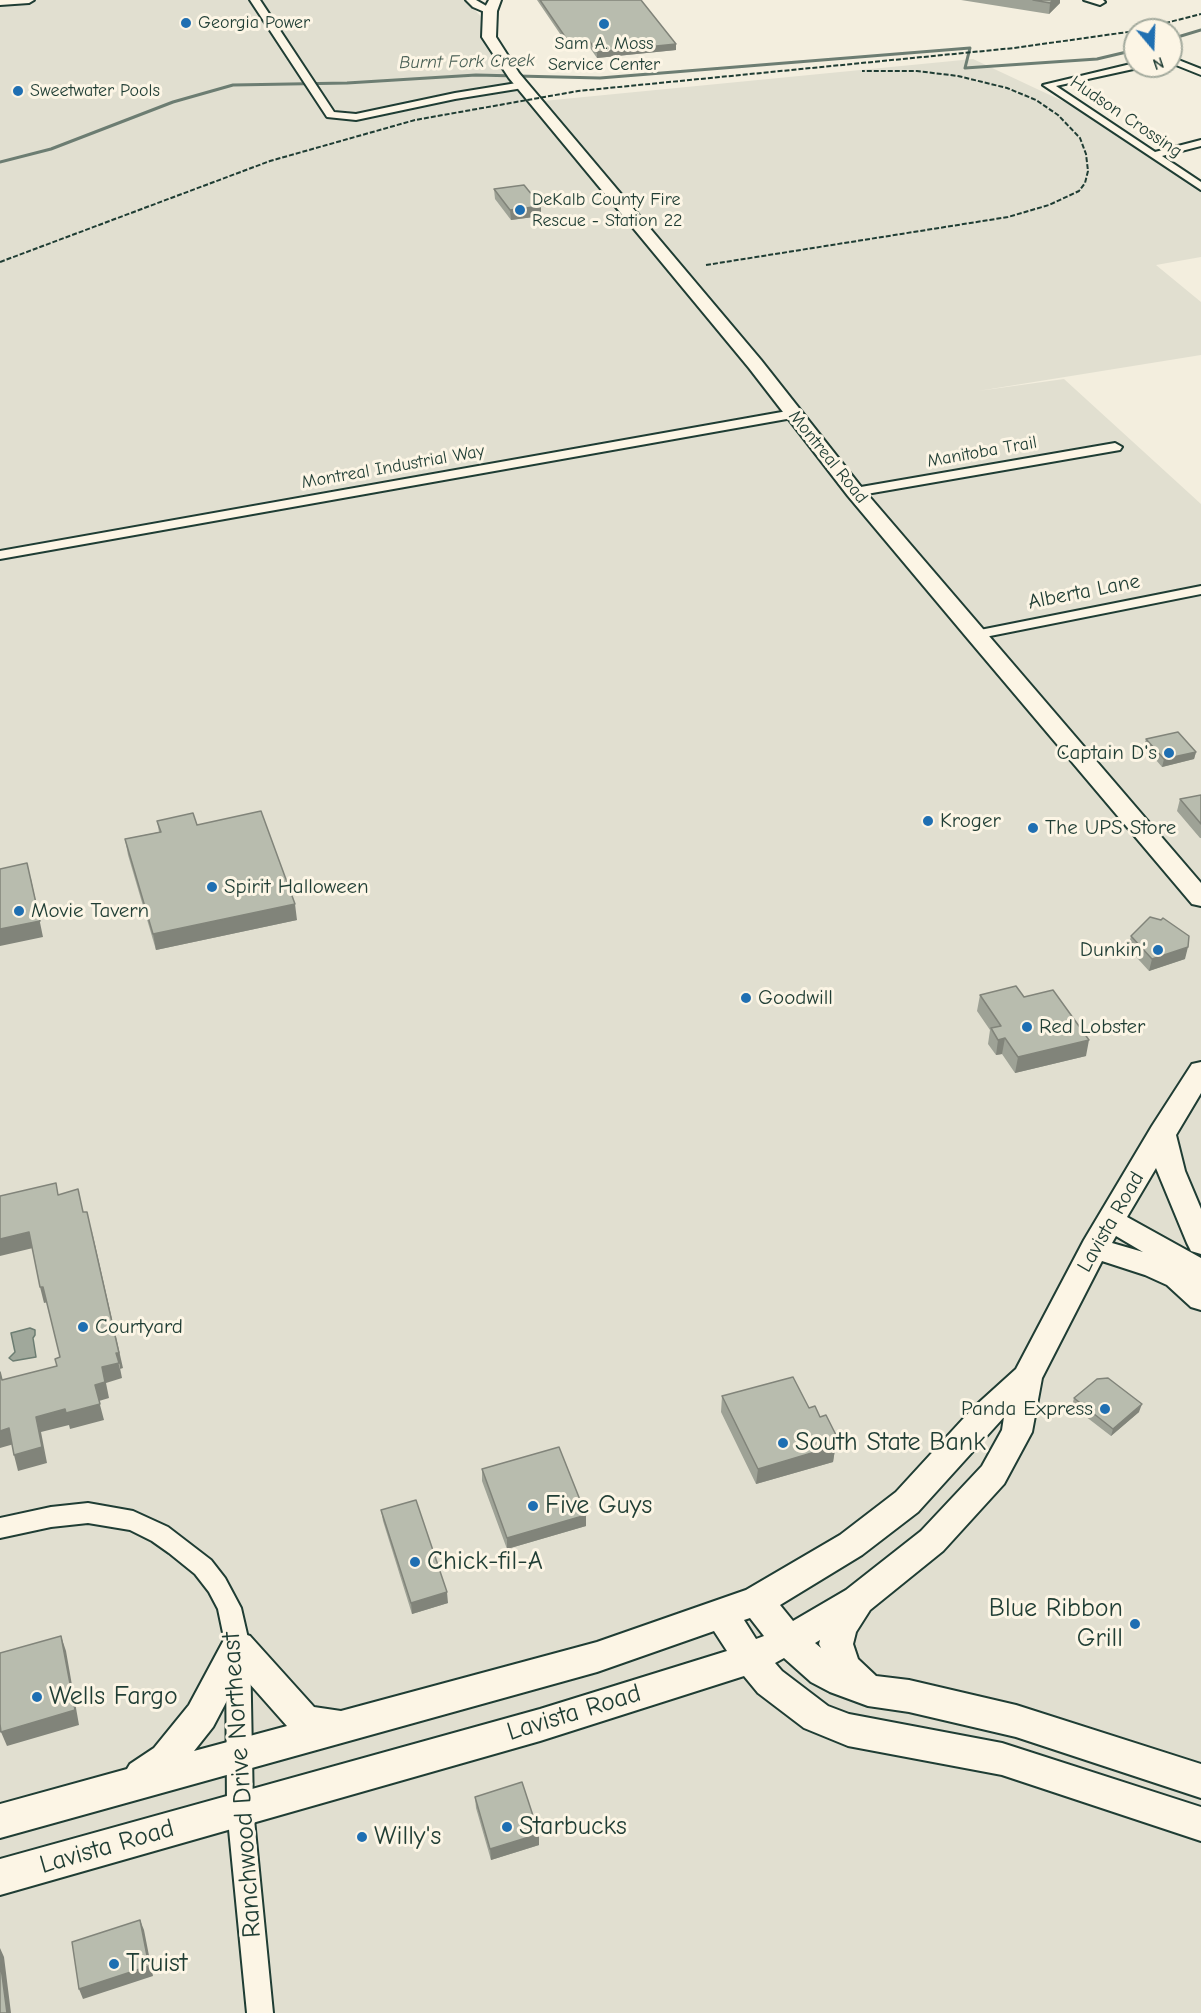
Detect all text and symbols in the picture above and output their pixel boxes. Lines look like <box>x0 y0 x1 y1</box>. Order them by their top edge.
place label: Georgia Power <box>198 12 310 34</box>
marker: Georgia Power <box>179 16 193 30</box>
marker: Sam A. Moss Service Center <box>597 17 611 31</box>
north arrow <box>1123 18 1183 78</box>
place label: Sam A. Moss Service Center <box>548 33 660 76</box>
water label: Burnt Fork Creek <box>399 50 535 74</box>
text: N <box>1150 53 1166 73</box>
street label: Hudson Crossing <box>1066 72 1186 162</box>
place label: Sweetwater Pools <box>30 80 160 102</box>
marker: Sweetwater Pools <box>11 84 25 98</box>
place label: DeKalb County Fire Rescue - Station 22 <box>532 189 683 232</box>
marker: DeKalb County Fire Rescue - Station 22 <box>513 203 527 217</box>
street label: Montreal Road <box>784 406 872 508</box>
street label: Manitoba Trail <box>925 432 1039 472</box>
street label: Montreal Industrial Way <box>300 440 486 494</box>
street label: Alberta Lane <box>1026 569 1142 615</box>
place label: Captain D's <box>1057 740 1157 766</box>
marker: Captain D's <box>1162 746 1176 760</box>
place label: Kroger <box>940 808 1001 834</box>
marker: Kroger <box>921 814 935 828</box>
place label: The UPS Store <box>1045 815 1176 841</box>
marker: The UPS Store <box>1026 821 1040 835</box>
place label: Spirit Halloween <box>224 874 369 900</box>
marker: Spirit Halloween <box>205 880 219 894</box>
place label: Movie Tavern <box>31 898 149 924</box>
marker: Movie Tavern <box>12 904 26 918</box>
place label: Dunkin' <box>1080 937 1146 963</box>
marker: Dunkin' <box>1151 943 1165 957</box>
place label: Goodwill <box>758 985 833 1011</box>
marker: Goodwill <box>739 991 753 1005</box>
place label: Red Lobster <box>1039 1014 1145 1040</box>
marker: Red Lobster <box>1020 1020 1034 1034</box>
street label: Lavista Road <box>1072 1167 1150 1277</box>
place label: Courtyard <box>95 1314 183 1340</box>
marker: Courtyard <box>76 1320 90 1334</box>
place label: Panda Express <box>961 1396 1093 1422</box>
marker: Panda Express <box>1098 1402 1112 1416</box>
place label: South State Bank <box>795 1427 986 1459</box>
marker: South State Bank <box>776 1436 790 1450</box>
place label: Five Guys <box>545 1490 652 1522</box>
marker: Five Guys <box>526 1499 540 1513</box>
place label: Chick-fil-A <box>427 1546 543 1578</box>
marker: Chick-fil-A <box>408 1555 422 1569</box>
place label: Blue Ribbon Grill <box>989 1593 1123 1654</box>
marker: Blue Ribbon Grill <box>1128 1617 1142 1631</box>
street label: Ranchwood Drive Northeast <box>216 1631 268 1939</box>
street label: Lavista Road <box>503 1678 645 1748</box>
place label: Wells Fargo <box>49 1681 178 1713</box>
marker: Wells Fargo <box>30 1690 44 1704</box>
place label: Starbucks <box>519 1811 627 1843</box>
street label: Lavista Road <box>36 1813 178 1881</box>
marker: Starbucks <box>500 1820 514 1834</box>
place label: Willy's <box>374 1821 441 1853</box>
marker: Willy's <box>355 1830 369 1844</box>
place label: Truist <box>126 1948 187 1980</box>
marker: Truist <box>107 1957 121 1971</box>

